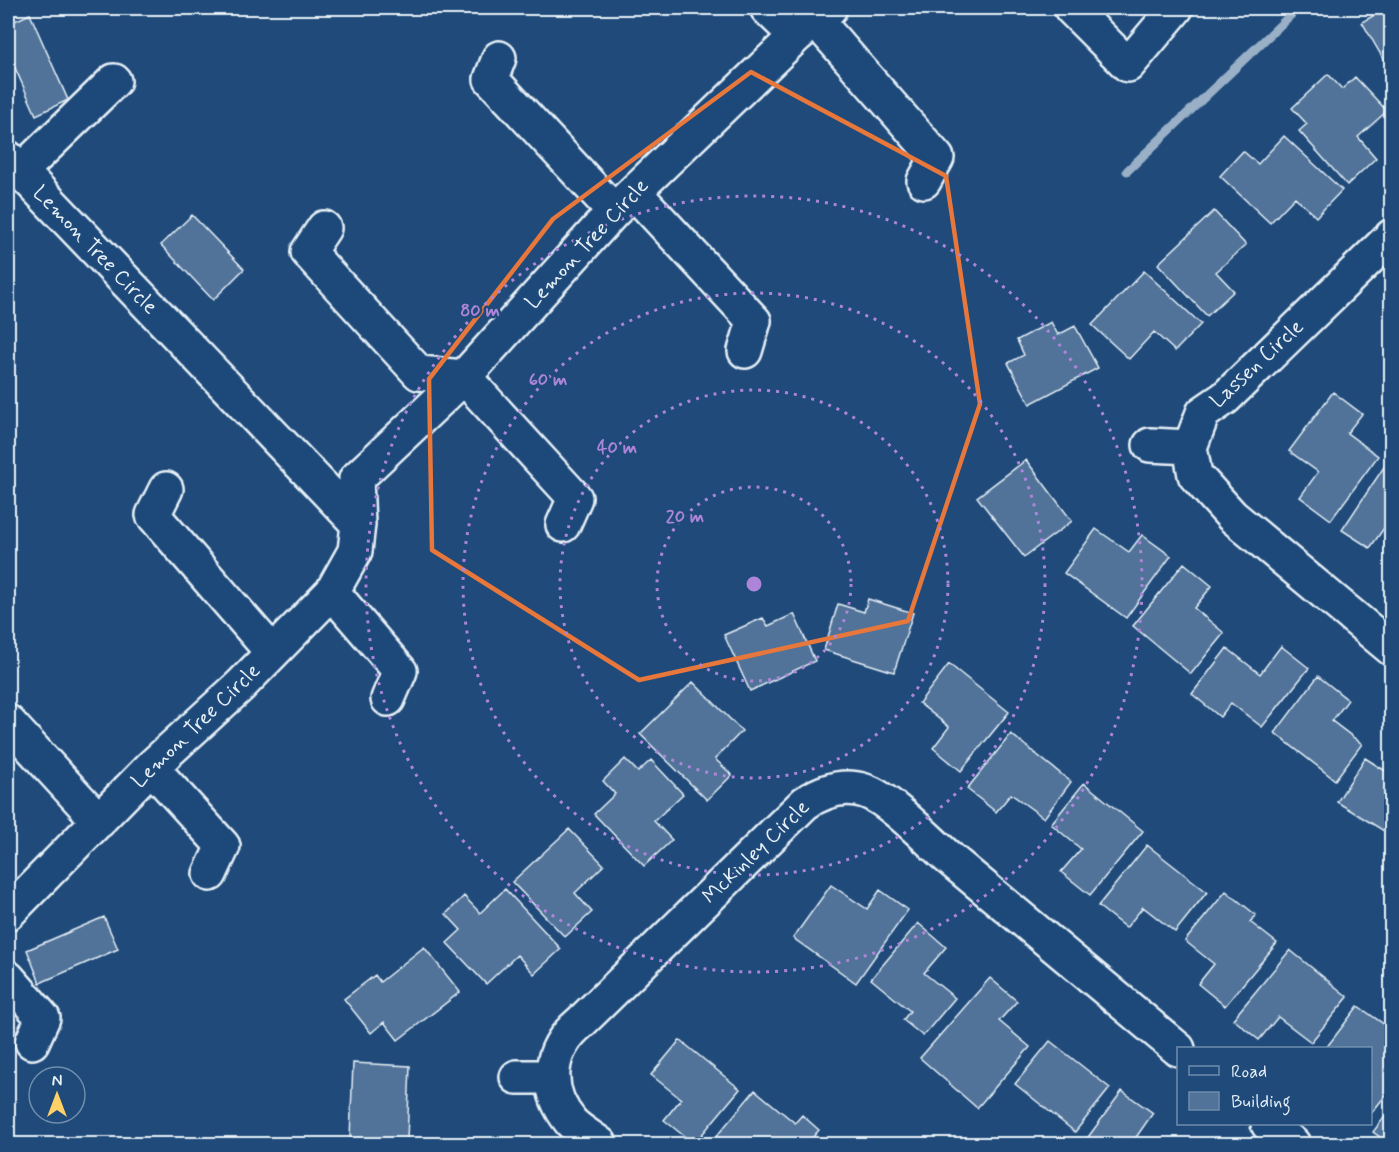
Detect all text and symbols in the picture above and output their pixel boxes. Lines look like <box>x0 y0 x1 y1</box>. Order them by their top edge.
street label: Lemon Tree Circle <box>519 173 655 315</box>
street label: Lemon Tree Circle <box>26 180 164 320</box>
text: 80 m <box>460 299 500 323</box>
street label: Lassen Circle <box>1204 313 1310 415</box>
text: 60 m <box>529 368 567 392</box>
text: 40 m <box>597 436 637 460</box>
text: 20 m <box>666 505 704 529</box>
centre of rings <box>744 574 764 594</box>
street label: Lemon Tree Circle <box>126 657 266 795</box>
street label: McKinley Circle <box>696 794 816 910</box>
legend <box>1177 1047 1372 1125</box>
text: Road <box>1231 1060 1267 1084</box>
north arrow <box>27 1065 87 1125</box>
text: N <box>52 1071 62 1092</box>
text: Building <box>1231 1090 1291 1116</box>

